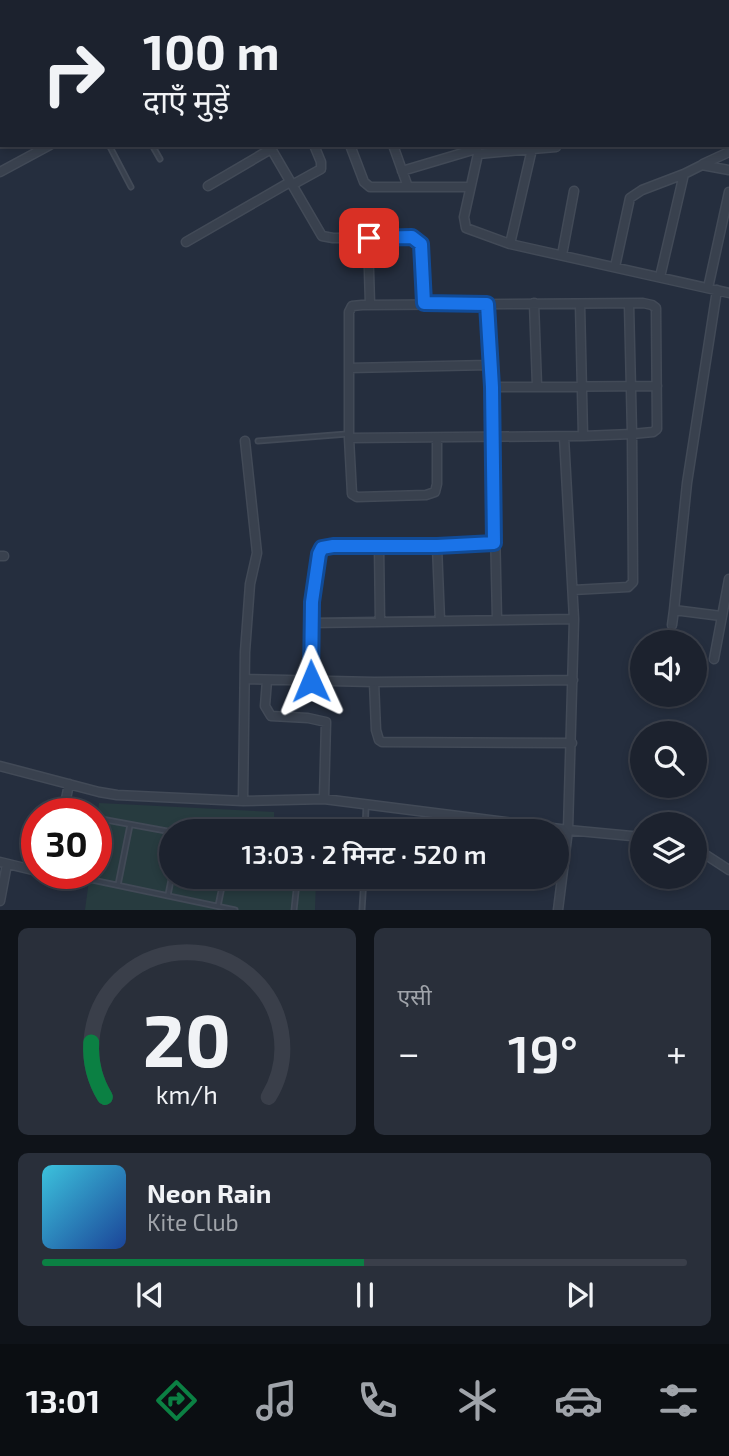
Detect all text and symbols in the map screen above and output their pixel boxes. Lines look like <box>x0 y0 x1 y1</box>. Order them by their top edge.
text: 100 m <box>143 21 280 80</box>
icon: right <box>28 28 119 119</box>
text: दाएँ मुड़ें <box>143 81 229 119</box>
pin <box>339 208 399 268</box>
icon: arrive <box>350 219 388 257</box>
map controls <box>630 630 707 889</box>
button: sound <box>630 630 707 707</box>
position arrow <box>274 644 348 718</box>
button: search <box>630 721 707 798</box>
speed limit sign: 30 <box>21 798 112 889</box>
button: layers <box>630 812 707 889</box>
text: 13:03 · 2 मिनट · 520 m <box>241 838 487 869</box>
text: एसी <box>398 982 432 1010</box>
text: 20 <box>143 995 231 1083</box>
text: 19° <box>508 1021 578 1083</box>
text: − <box>398 1029 420 1075</box>
text: + <box>666 1029 687 1075</box>
text: km/h <box>156 1079 218 1109</box>
text: Neon Rain <box>147 1177 271 1208</box>
text: Kite Club <box>147 1208 239 1236</box>
icon: previous <box>131 1276 169 1314</box>
icon: pause <box>346 1276 384 1314</box>
icon: next <box>561 1276 599 1314</box>
icon: directions <box>152 1376 201 1425</box>
icon: music <box>252 1376 301 1425</box>
icon: phone <box>353 1376 402 1425</box>
icon: climate <box>453 1376 502 1425</box>
icon: car <box>554 1376 603 1425</box>
icon: filters <box>654 1376 703 1425</box>
text: 13:01 <box>26 1381 100 1419</box>

